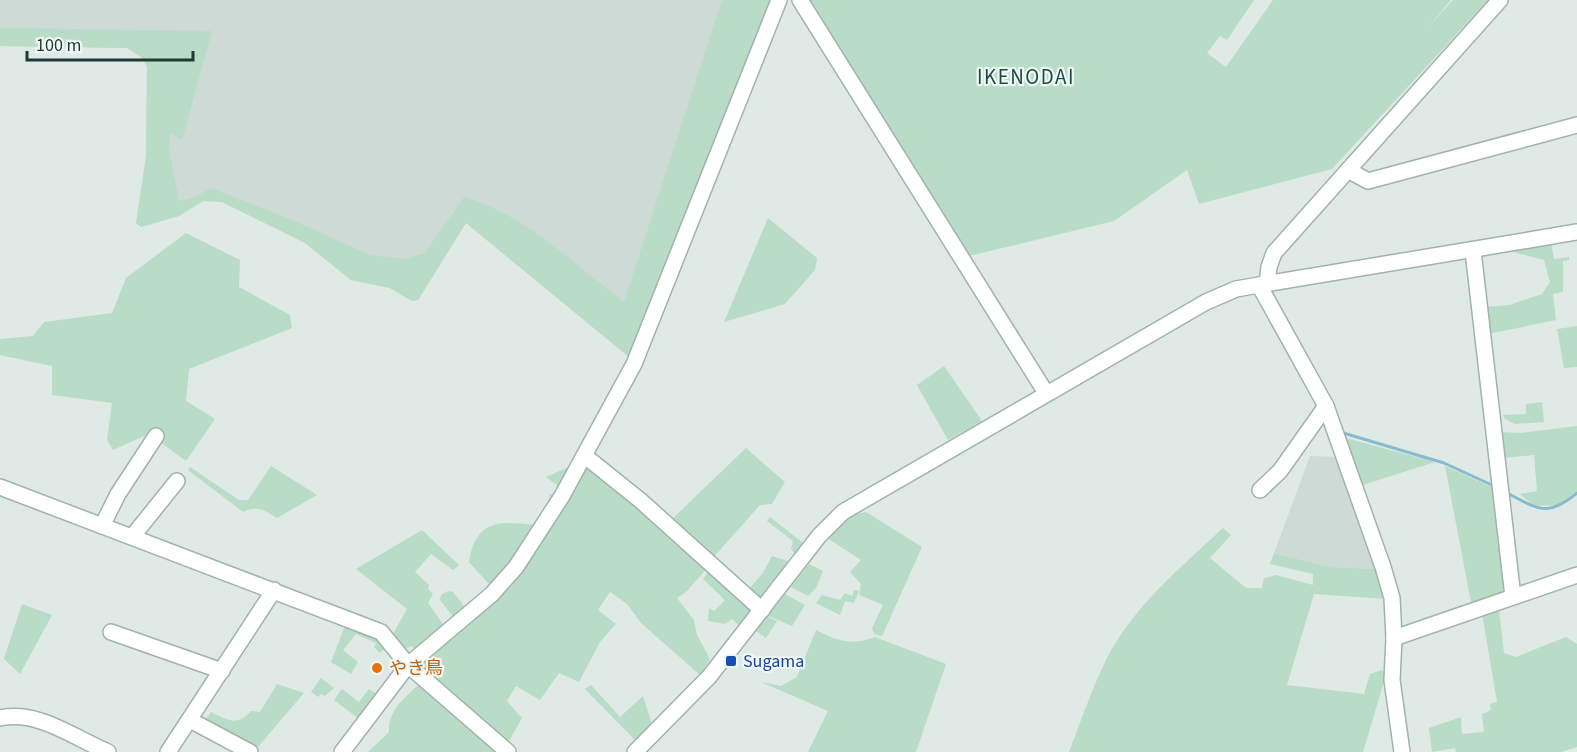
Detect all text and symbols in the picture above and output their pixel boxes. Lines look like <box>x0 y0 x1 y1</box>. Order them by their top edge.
scale bar <box>27 24 194 62</box>
text: 100 m <box>36 33 81 58</box>
district label: IKENODAI <box>977 62 1075 92</box>
place label: Sugama <box>743 649 804 674</box>
marker: Sugama <box>724 654 738 668</box>
place label: やき鳥 <box>389 656 443 681</box>
marker: やき鳥 <box>370 661 384 675</box>

